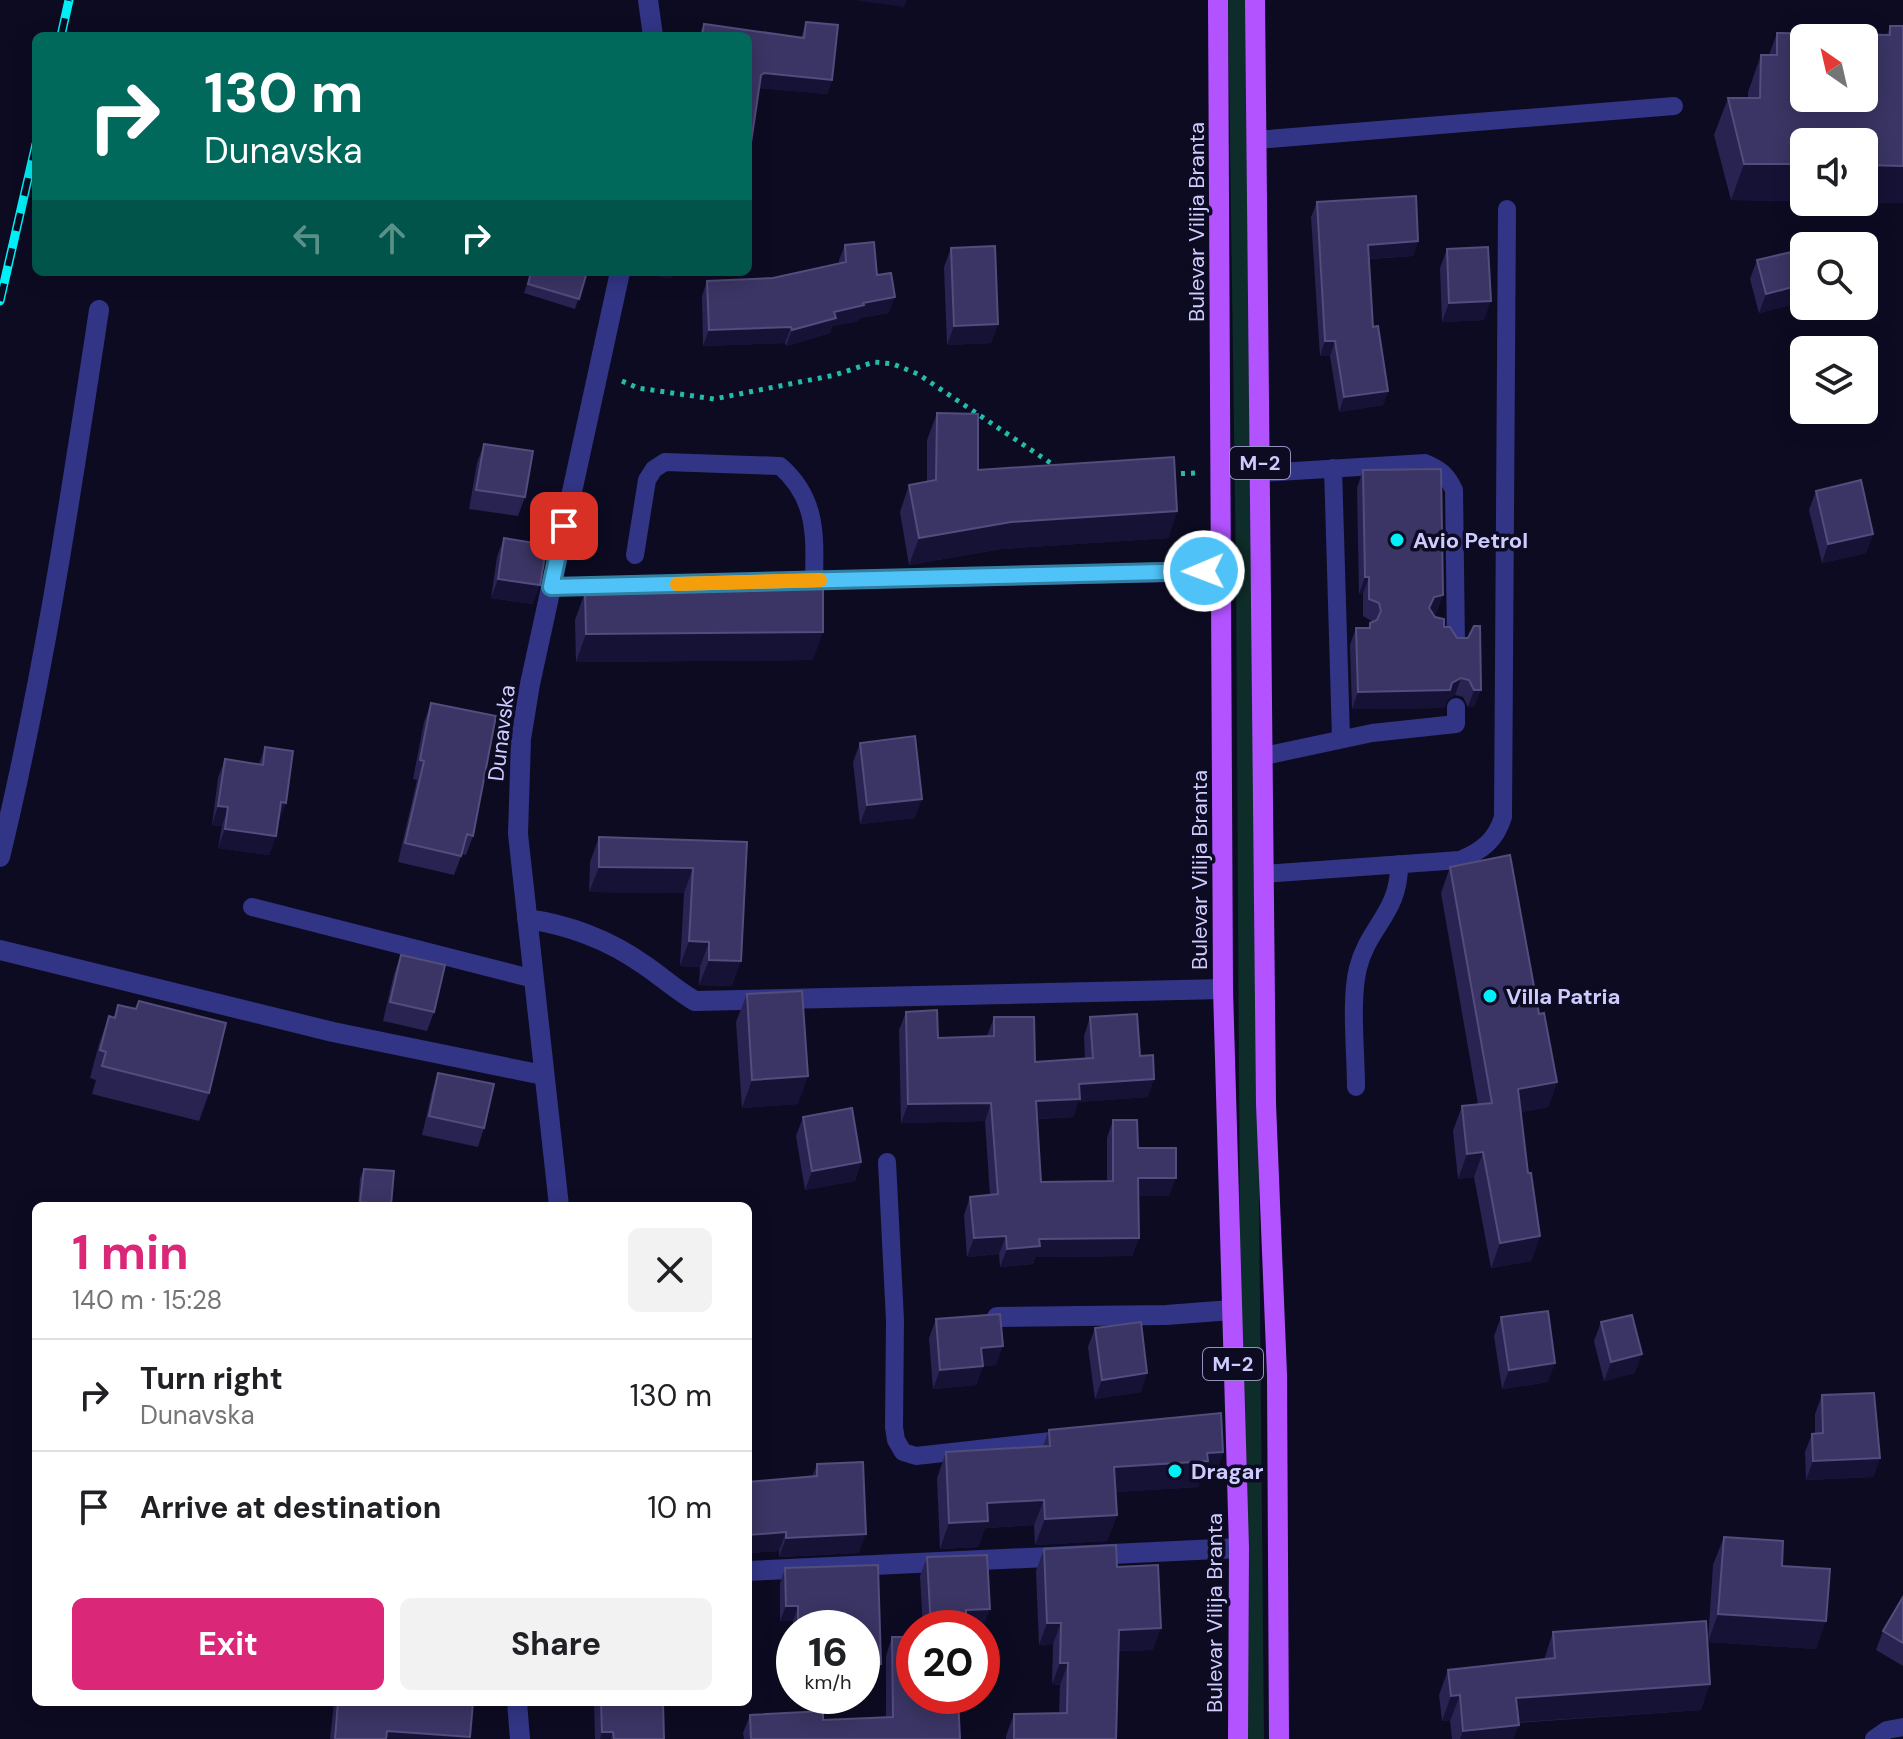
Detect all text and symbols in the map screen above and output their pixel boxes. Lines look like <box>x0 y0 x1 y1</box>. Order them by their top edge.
north arrow <box>1790 24 1878 112</box>
map controls <box>1790 24 1878 424</box>
text: 130 m <box>204 56 363 129</box>
icon: right <box>72 64 176 168</box>
street label: Bulevar Vilija Branta <box>1182 122 1211 322</box>
text: Dunavska <box>204 127 363 174</box>
button: sound <box>1790 128 1878 216</box>
icon: left <box>286 216 330 260</box>
icon: ahead <box>370 216 414 260</box>
icon: right <box>454 216 498 260</box>
button: search <box>1790 232 1878 320</box>
button: layers <box>1790 336 1878 424</box>
road number: M-2 <box>1230 447 1290 479</box>
pin <box>530 492 598 560</box>
icon: arrive <box>542 504 586 548</box>
place label: Avio Petrol <box>1413 526 1528 555</box>
position arrow <box>1162 529 1246 613</box>
marker: Avio Petrol <box>1388 531 1406 549</box>
street label: Dunavska <box>481 683 522 783</box>
street label: Bulevar Vilija Branta <box>1185 770 1214 970</box>
place label: Villa Patria <box>1506 982 1620 1011</box>
marker: Villa Patria <box>1481 987 1499 1005</box>
text: 1 min <box>72 1221 189 1284</box>
button: close <box>628 1228 712 1312</box>
text: 140 m · 15:28 <box>72 1283 222 1317</box>
road number: M-2 <box>1203 1348 1263 1380</box>
text: Turn right <box>140 1359 283 1398</box>
icon: right <box>72 1373 116 1417</box>
text: 130 m <box>630 1376 712 1415</box>
text: Dunavska <box>140 1398 255 1432</box>
place label: Dragar <box>1191 1457 1263 1486</box>
marker: Dragar <box>1166 1462 1184 1480</box>
icon: arrive <box>72 1485 116 1529</box>
text: Arrive at destination <box>140 1488 441 1527</box>
text: 10 m <box>647 1488 712 1527</box>
street label: Bulevar Vilija Branta <box>1200 1513 1229 1713</box>
button: Exit <box>72 1598 384 1690</box>
button: Share <box>400 1598 712 1690</box>
speed limit sign: 20 <box>896 1610 1000 1714</box>
text: 16 <box>808 1626 848 1678</box>
text: km/h <box>804 1669 852 1695</box>

